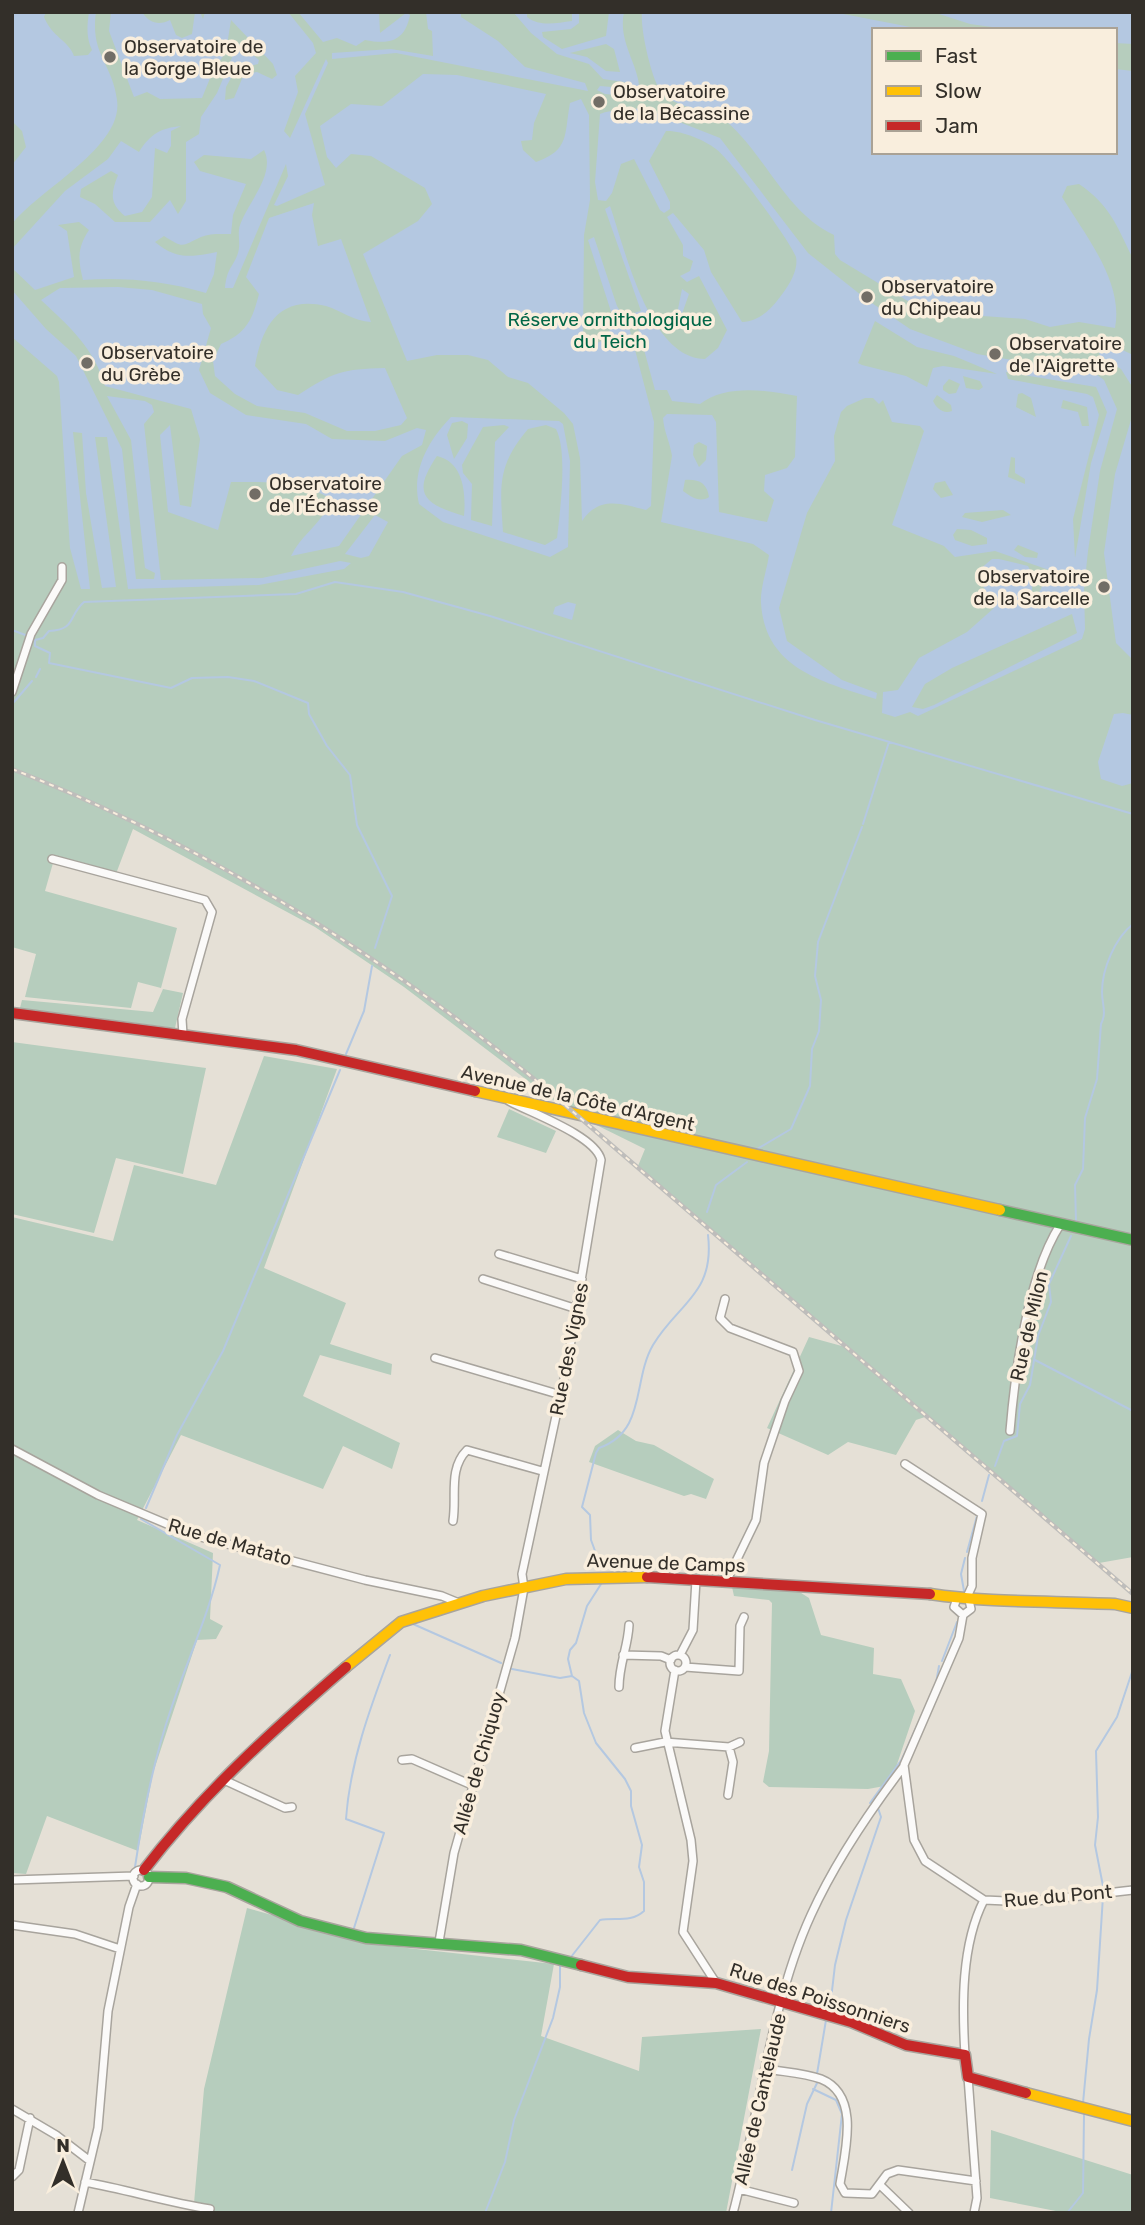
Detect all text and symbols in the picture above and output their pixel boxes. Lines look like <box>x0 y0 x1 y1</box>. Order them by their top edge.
legend <box>872 28 1117 154</box>
place label: Observatoire de la Gorge Bleue <box>124 35 263 80</box>
text: Fast <box>935 43 977 68</box>
marker: Observatoire de la Gorge Bleue <box>102 49 118 65</box>
text: Slow <box>935 78 982 103</box>
place label: Observatoire de la Bécassine <box>613 80 750 125</box>
marker: Observatoire de la Bécassine <box>591 94 607 110</box>
text: Jam <box>935 113 979 138</box>
place label: Observatoire du Chipeau <box>881 275 994 320</box>
marker: Observatoire du Chipeau <box>859 289 875 305</box>
park label: Réserve ornithologique du Teich <box>508 308 713 353</box>
place label: Observatoire de l'Aigrette <box>1009 332 1122 377</box>
place label: Observatoire du Grèbe <box>101 341 214 386</box>
marker: Observatoire de l'Aigrette <box>987 346 1003 362</box>
marker: Observatoire du Grèbe <box>79 355 95 371</box>
place label: Observatoire de l'Échasse <box>269 472 382 517</box>
marker: Observatoire de l'Échasse <box>247 486 263 502</box>
place label: Observatoire de la Sarcelle <box>973 565 1090 610</box>
marker: Observatoire de la Sarcelle <box>1096 579 1112 595</box>
street label: Avenue de la Côte d'Argent <box>459 1060 697 1136</box>
street label: Rue de Milon <box>1005 1269 1053 1383</box>
street label: Rue des Vignes <box>545 1280 593 1418</box>
street label: Rue de Matato <box>166 1513 294 1571</box>
street label: Avenue de Camps <box>586 1549 746 1577</box>
street label: Allée de Chiquoy <box>448 1689 510 1837</box>
street label: Rue du Pont <box>1003 1880 1114 1912</box>
street label: Rue des Poissonniers <box>727 1958 913 2038</box>
street label: Allée de Cantelaude <box>729 2011 791 2187</box>
north arrow <box>28 2127 98 2197</box>
text: N <box>56 2134 70 2157</box>

